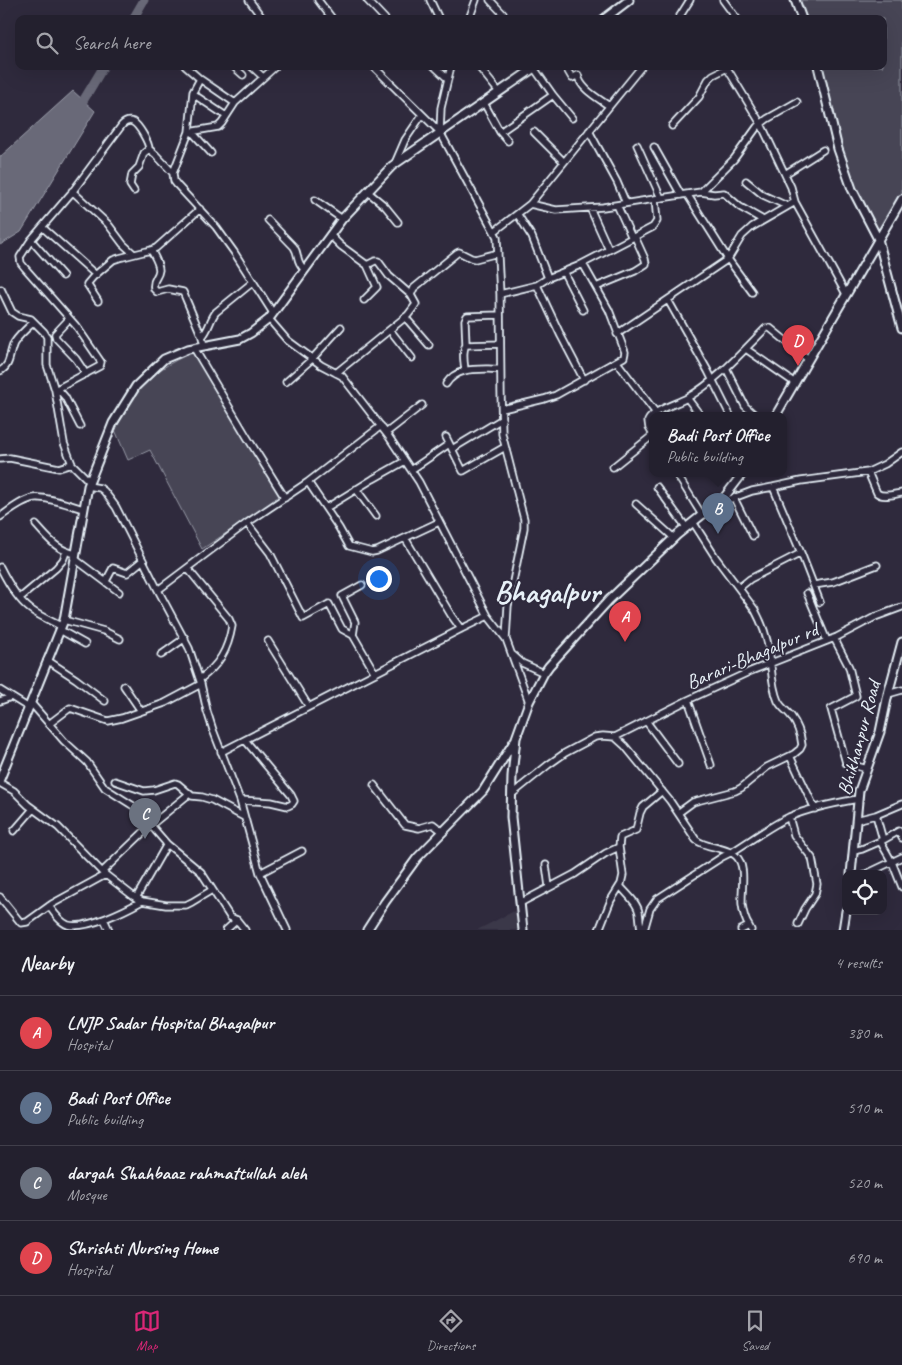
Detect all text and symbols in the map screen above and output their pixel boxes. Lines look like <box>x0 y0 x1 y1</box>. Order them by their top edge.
search box <box>15 15 887 70</box>
icon: search <box>33 29 61 57</box>
text: Search here <box>73 31 150 55</box>
pin: D <box>782 325 814 366</box>
popup <box>649 412 787 477</box>
text: Badi Post Office <box>667 423 769 447</box>
text: Public building <box>667 447 743 467</box>
pin: B <box>702 493 734 534</box>
your location <box>366 566 392 592</box>
district label: Bhagalpur <box>494 573 603 611</box>
pin: A <box>609 601 641 642</box>
street label: Barari-Bhagalpur rd <box>682 616 825 695</box>
street label: Bhikhanpur Road <box>832 675 887 798</box>
pin: C <box>129 798 161 839</box>
map controls <box>842 870 887 915</box>
button: locate <box>842 870 887 915</box>
text: Nearby <box>20 950 73 976</box>
text: 4 results <box>835 953 882 973</box>
text: LNJP Sadar Hospital Bhagalpur <box>67 1011 274 1035</box>
text: A <box>32 1023 40 1043</box>
text: 380 m <box>848 1023 882 1043</box>
text: Hospital <box>67 1035 111 1055</box>
text: Badi Post Office <box>67 1086 170 1110</box>
text: B <box>32 1098 40 1118</box>
text: 510 m <box>848 1098 882 1118</box>
text: Public building <box>67 1110 143 1130</box>
text: dargah Shahbaaz rahmattullah aleh <box>67 1161 307 1185</box>
text: C <box>32 1173 40 1193</box>
text: 520 m <box>848 1173 882 1193</box>
text: Mosque <box>67 1185 107 1205</box>
text: Shrishti Nursing Home <box>67 1236 218 1260</box>
text: D <box>31 1248 41 1268</box>
text: 690 m <box>848 1248 882 1268</box>
text: Hospital <box>67 1260 111 1280</box>
tab: Map <box>133 1307 161 1354</box>
tab: Directions <box>427 1307 475 1354</box>
tab: Saved <box>741 1307 769 1354</box>

